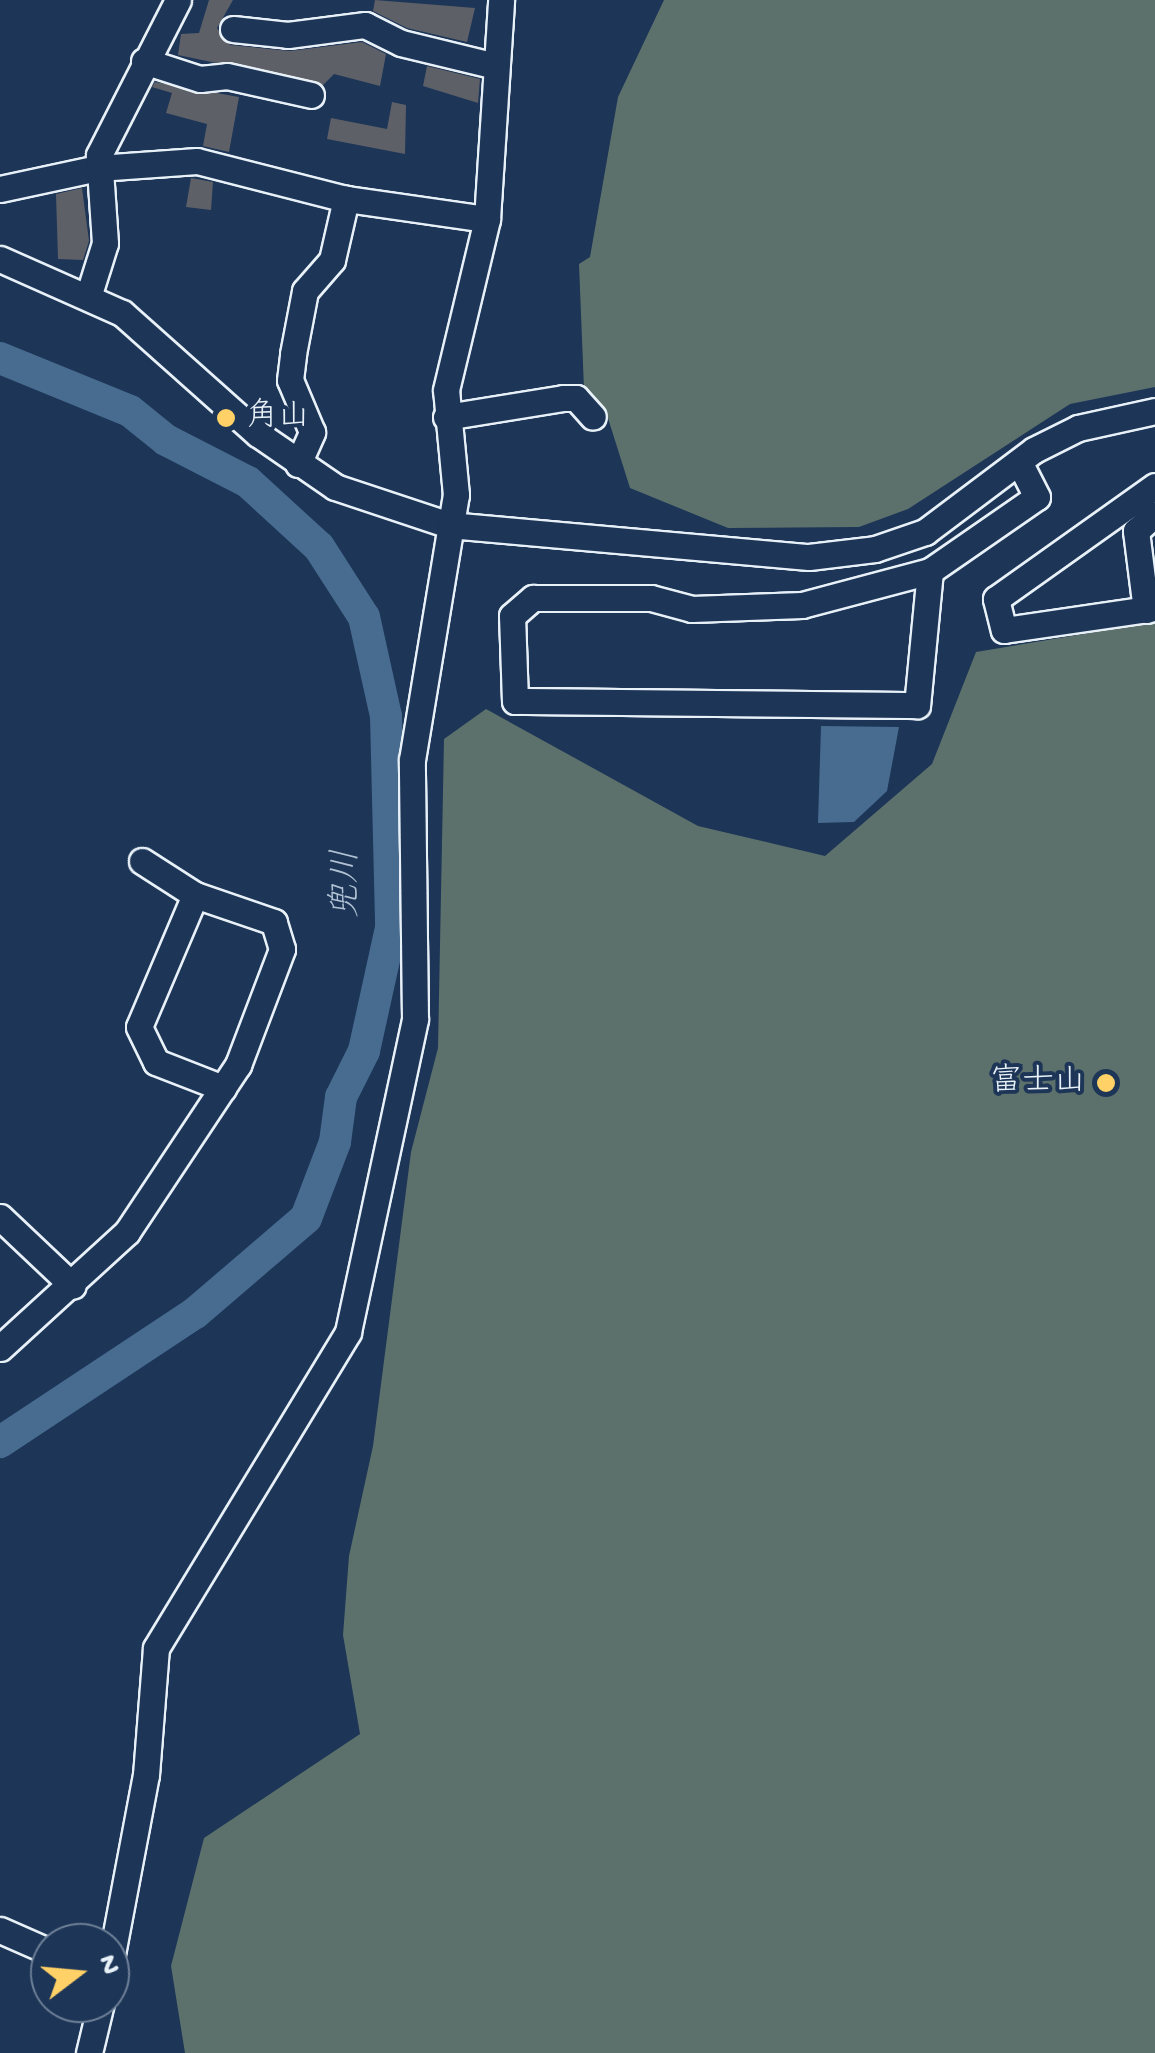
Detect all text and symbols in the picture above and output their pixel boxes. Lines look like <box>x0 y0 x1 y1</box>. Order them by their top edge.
place label: 角山 <box>246 399 310 437</box>
marker: 角山 <box>215 407 237 429</box>
water label: 兜川 <box>328 849 370 919</box>
place label: 富士山 <box>990 1064 1086 1102</box>
marker: 富士山 <box>1095 1072 1117 1094</box>
north arrow <box>30 1923 130 2023</box>
text: N <box>89 1952 126 1978</box>

